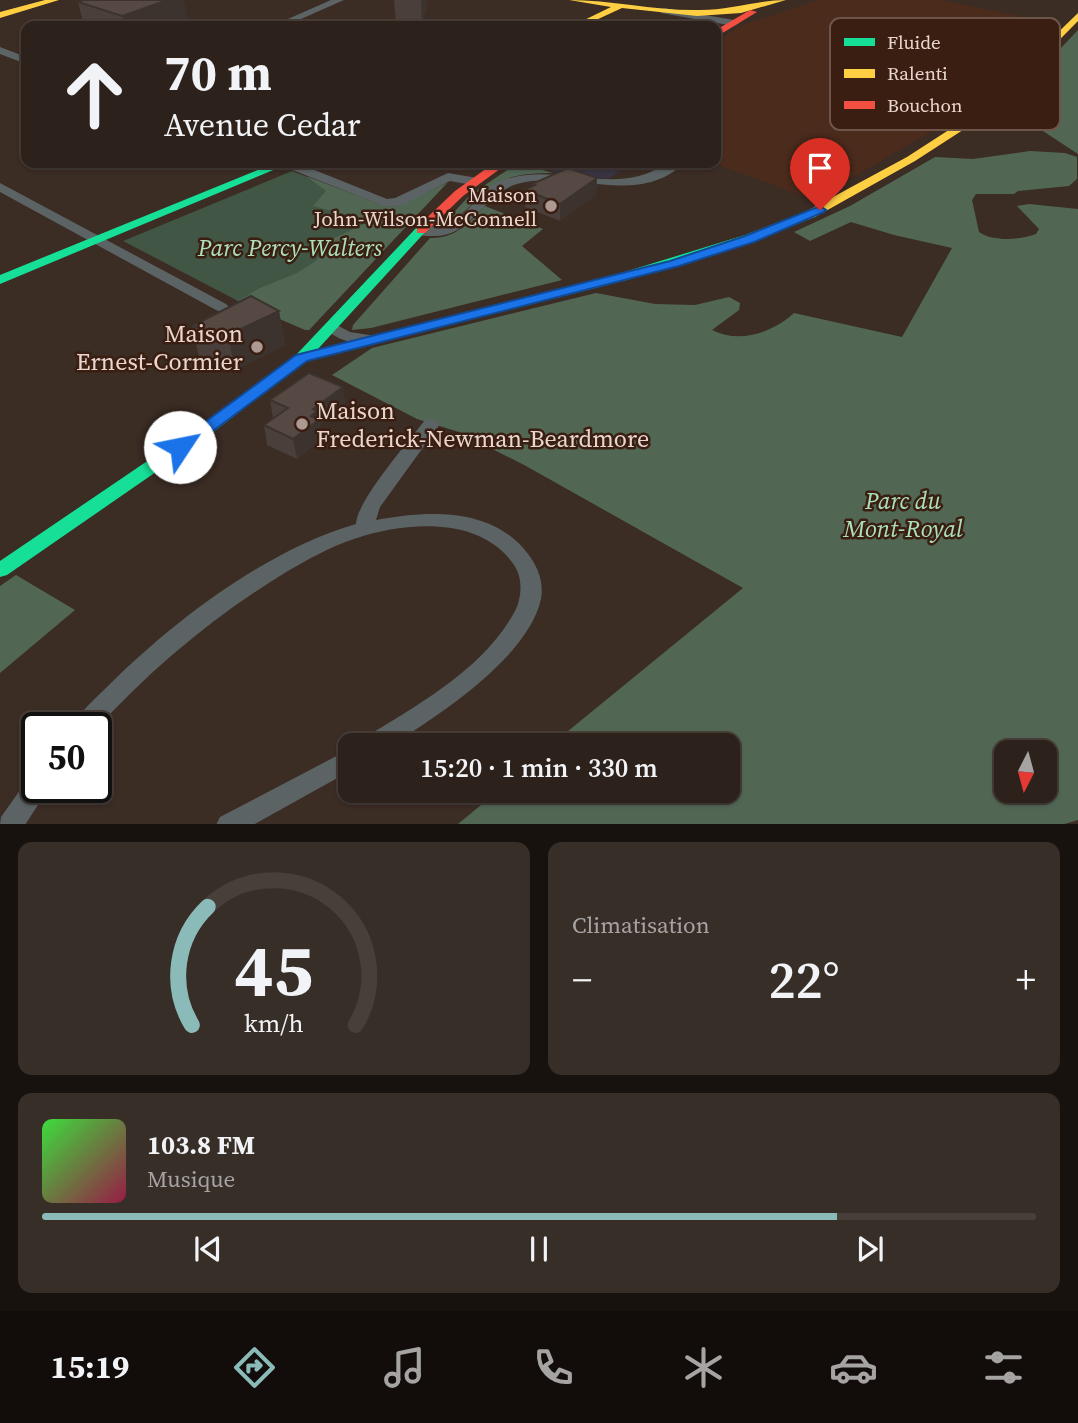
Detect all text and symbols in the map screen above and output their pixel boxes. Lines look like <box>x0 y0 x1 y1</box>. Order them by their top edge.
legend <box>830 18 1060 130</box>
text: Fluide <box>887 29 941 55</box>
text: 70 m <box>164 39 272 106</box>
icon: ahead <box>49 49 140 140</box>
text: Ralenti <box>887 60 948 86</box>
text: Bouchon <box>887 92 963 118</box>
text: Avenue Cedar <box>164 103 361 147</box>
pin <box>790 138 850 210</box>
icon: arrive <box>801 149 839 187</box>
place label: Maison John-Wilson-McConnell <box>313 180 537 233</box>
marker: Maison John-Wilson-McConnell <box>543 198 559 214</box>
park label: Parc Percy-Walters <box>197 231 383 264</box>
place label: Maison Ernest-Cormier <box>76 317 243 378</box>
marker: Maison Ernest-Cormier <box>249 339 265 355</box>
place label: Maison Frederick-Newman-Beardmore <box>316 394 649 455</box>
position arrow <box>143 410 217 484</box>
marker: Maison Frederick-Newman-Beardmore <box>294 416 310 432</box>
park label: Parc du Mont-Royal <box>842 484 963 545</box>
speed limit sign: 50 <box>21 712 112 803</box>
north arrow <box>994 740 1057 803</box>
map controls <box>994 740 1057 803</box>
text: 15:20 · 1 min · 330 m <box>420 750 658 786</box>
text: Climatisation <box>572 909 710 941</box>
text: 45 <box>235 920 313 1019</box>
text: 22° <box>768 944 840 1015</box>
text: − <box>572 954 592 1006</box>
text: + <box>1016 954 1036 1006</box>
text: km/h <box>244 1005 304 1039</box>
text: 103.8 FM <box>147 1127 255 1163</box>
text: Musique <box>147 1163 235 1195</box>
icon: previous <box>189 1230 227 1268</box>
icon: pause <box>520 1230 558 1268</box>
icon: next <box>851 1230 889 1268</box>
icon: directions <box>230 1343 279 1392</box>
icon: music <box>380 1343 429 1392</box>
icon: phone <box>529 1343 578 1392</box>
icon: climate <box>679 1343 728 1392</box>
icon: car <box>829 1343 878 1392</box>
icon: filters <box>979 1343 1028 1392</box>
text: 15:19 <box>50 1345 129 1389</box>

